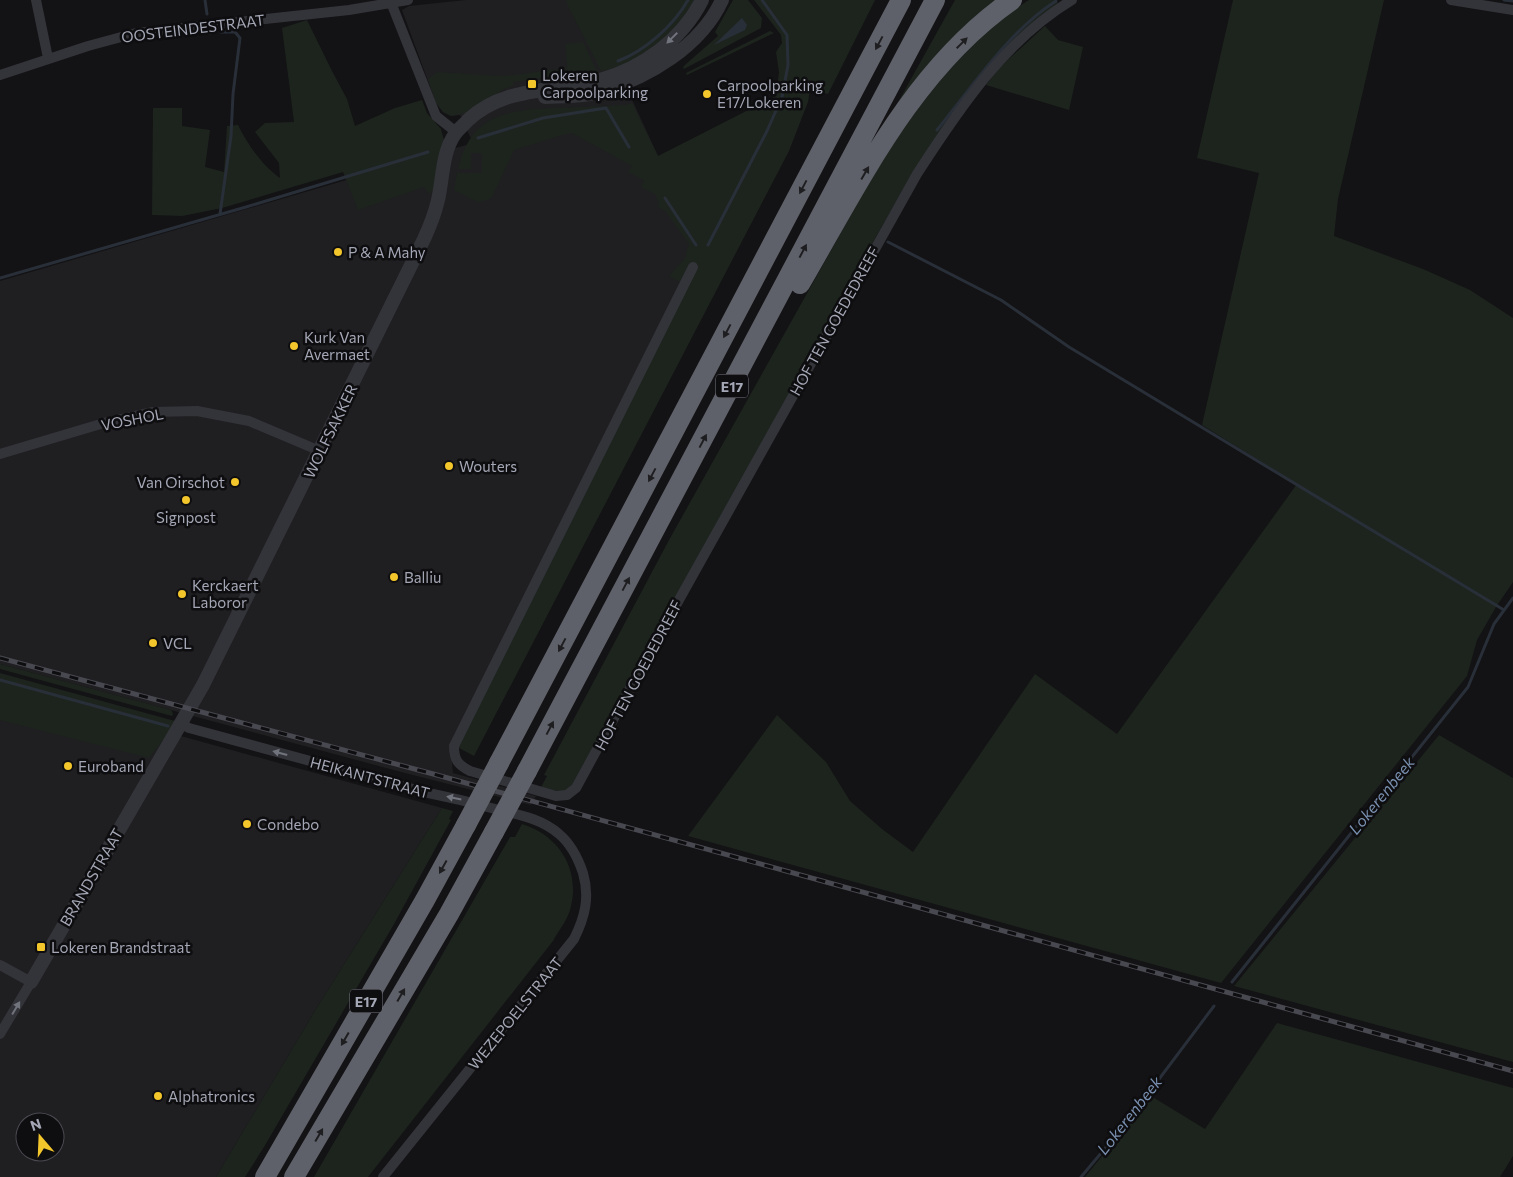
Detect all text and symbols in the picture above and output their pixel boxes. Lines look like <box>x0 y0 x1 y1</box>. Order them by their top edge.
street label: OOSTEINDESTRAAT <box>120 10 266 46</box>
one-way arrow <box>666 32 678 44</box>
one-way arrow <box>874 36 883 50</box>
one-way arrow <box>955 37 967 49</box>
place label: Lokeren Carpoolparking <box>542 66 648 101</box>
place label: Carpoolparking E17/Lokeren <box>717 76 823 111</box>
marker: Lokeren Carpoolparking <box>526 78 538 90</box>
marker: Carpoolparking E17/Lokeren <box>701 88 713 100</box>
one-way arrow <box>860 166 869 179</box>
one-way arrow <box>799 180 807 194</box>
place label: P & A Mahy <box>348 243 426 261</box>
street label: HOF TEN GOEDEDREEF <box>786 243 882 399</box>
one-way arrow <box>799 243 807 258</box>
marker: P & A Mahy <box>332 246 344 258</box>
one-way arrow <box>723 324 731 338</box>
place label: Kurk Van Avermaet <box>304 328 370 363</box>
marker: Kurk Van Avermaet <box>288 340 300 352</box>
road number: E17 <box>716 374 748 398</box>
street label: WOLFSAKKER <box>299 381 361 481</box>
street label: VOSHOL <box>99 404 165 434</box>
one-way arrow <box>698 434 707 447</box>
place label: Wouters <box>459 457 517 475</box>
marker: Wouters <box>443 460 455 472</box>
one-way arrow <box>647 468 656 481</box>
place label: Van Oirschot <box>136 473 225 491</box>
marker: Van Oirschot <box>229 476 241 488</box>
marker: Signpost <box>180 494 192 506</box>
place label: Signpost <box>156 508 216 526</box>
place label: Balliu <box>404 568 441 586</box>
marker: Balliu <box>388 571 400 583</box>
place label: Kerckaert Laboror <box>192 576 259 611</box>
one-way arrow <box>622 577 630 591</box>
marker: Kerckaert Laboror <box>176 588 188 600</box>
street label: HOF TEN GOEDEDREEF <box>591 597 685 753</box>
place label: VCL <box>163 634 192 652</box>
marker: VCL <box>147 637 159 649</box>
one-way arrow <box>558 637 566 652</box>
one-way arrow <box>546 720 554 735</box>
one-way arrow <box>272 748 287 756</box>
street label: HEIKANTSTRAAT <box>308 752 432 802</box>
water label: Lokerenbeek <box>1344 752 1418 838</box>
place label: Euroband <box>78 757 144 775</box>
marker: Euroband <box>62 760 74 772</box>
one-way arrow <box>446 794 461 802</box>
place label: Condebo <box>257 815 319 833</box>
marker: Condebo <box>241 818 253 830</box>
street label: BRANDSTRAAT <box>56 825 126 929</box>
one-way arrow <box>439 860 447 875</box>
place label: Lokeren Brandstraat <box>51 938 191 956</box>
marker: Lokeren Brandstraat <box>35 941 47 953</box>
street label: WEZEPOELSTRAAT <box>464 953 566 1073</box>
one-way arrow <box>397 988 406 1002</box>
road number: E17 <box>350 989 382 1012</box>
one-way arrow <box>11 1001 20 1014</box>
one-way arrow <box>340 1032 349 1045</box>
water label: Lokerenbeek <box>1093 1072 1166 1158</box>
place label: Alphatronics <box>168 1087 255 1105</box>
marker: Alphatronics <box>152 1090 164 1102</box>
north arrow <box>15 1112 65 1162</box>
text: N <box>28 1114 43 1134</box>
one-way arrow <box>314 1128 323 1142</box>

